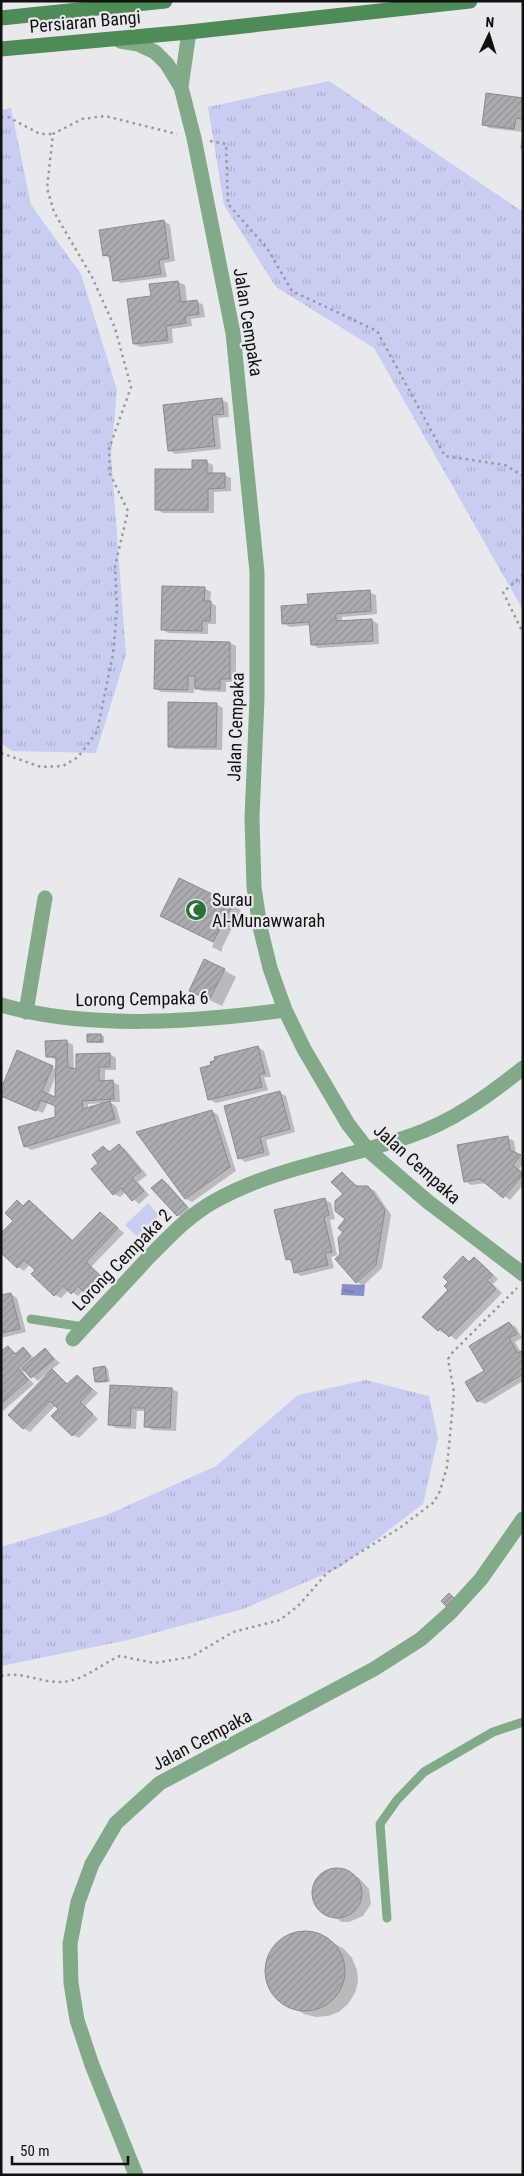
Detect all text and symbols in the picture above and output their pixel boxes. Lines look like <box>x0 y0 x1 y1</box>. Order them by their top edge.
street label: Persiaran Bangi <box>28 6 141 37</box>
north arrow <box>464 10 514 60</box>
text: N <box>485 14 495 30</box>
street label: Jalan Cempaka <box>230 266 267 378</box>
street label: Jalan Cempaka <box>223 672 248 782</box>
place label: Surau Al-Munawwarah <box>212 889 325 931</box>
mosque icon: Surau Al-Munawwarah <box>184 898 208 922</box>
street label: Lorong Cempaka 6 <box>75 987 209 1010</box>
street label: Jalan Cempaka <box>370 1119 465 1208</box>
street label: Lorong Cempaka 2 <box>68 1204 176 1315</box>
street label: Jalan Cempaka <box>149 1705 255 1775</box>
scale bar <box>12 2134 129 2166</box>
text: 50 m <box>20 2142 50 2160</box>

